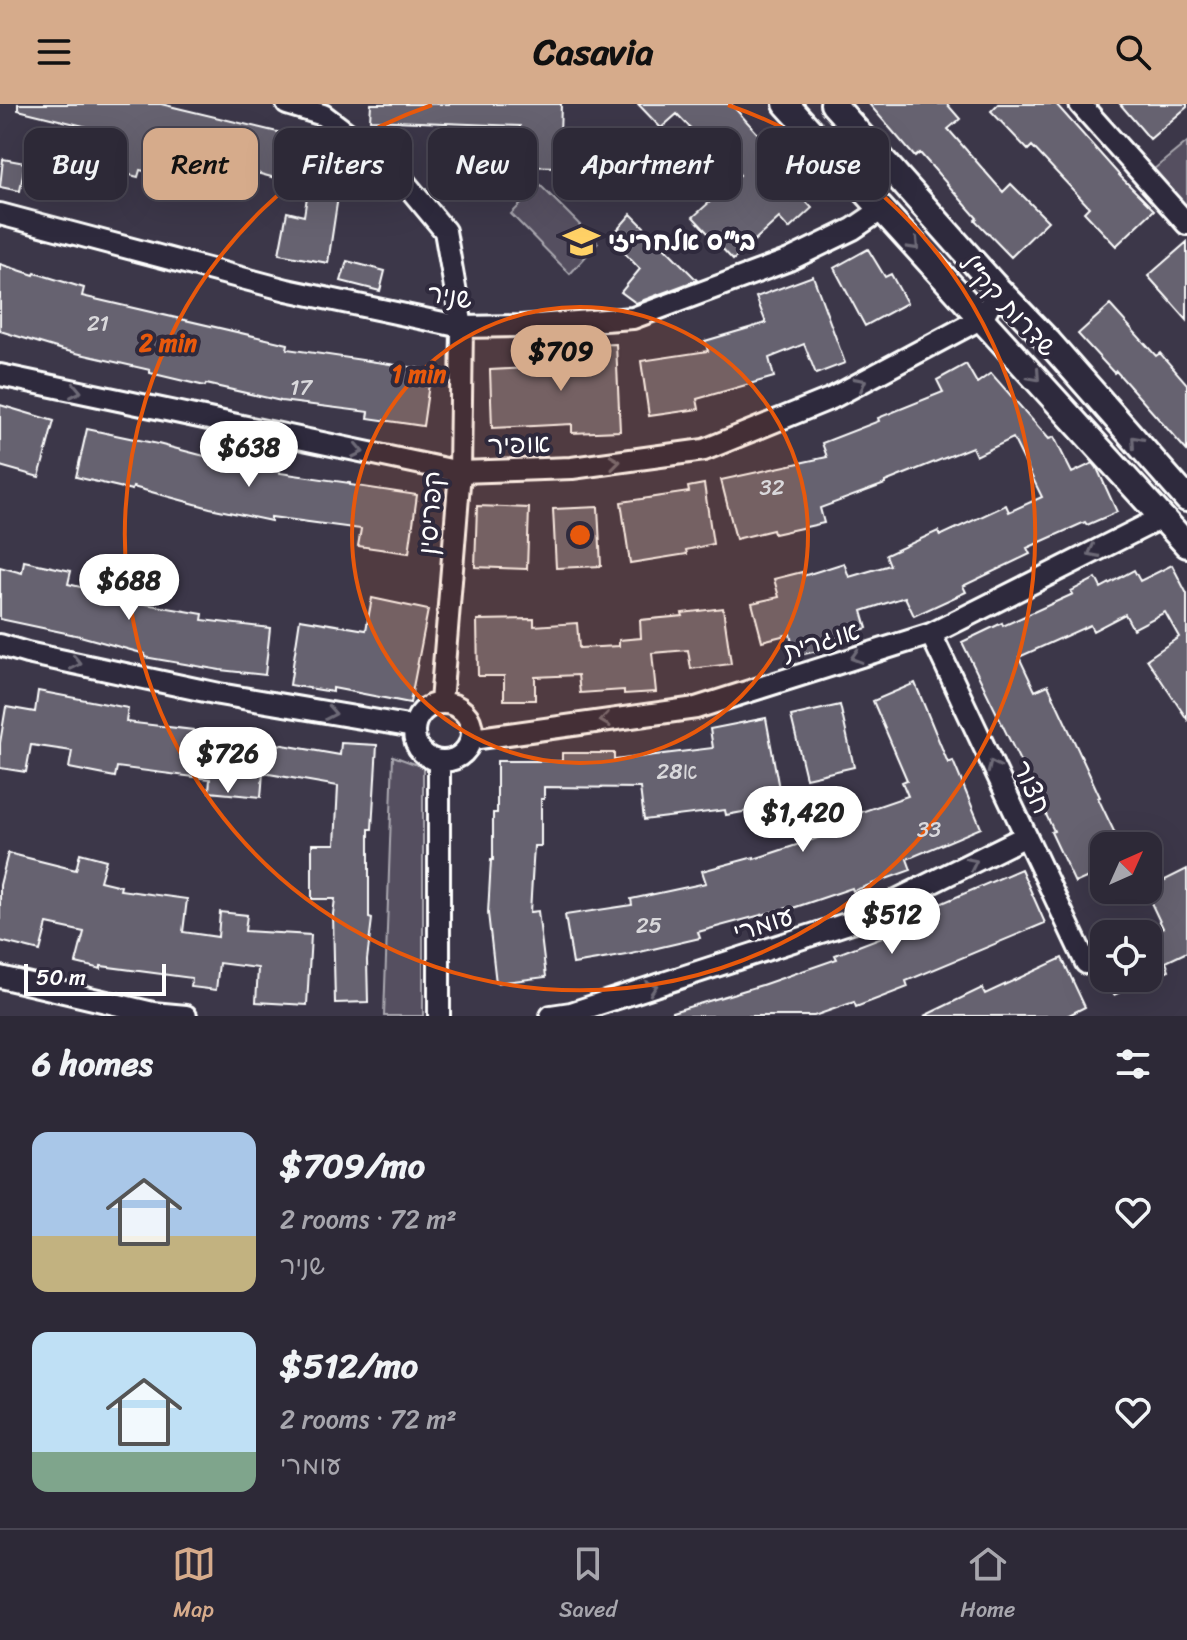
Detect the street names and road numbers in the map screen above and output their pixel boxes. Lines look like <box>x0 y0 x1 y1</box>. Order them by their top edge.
street label: שדרות קק"ל <box>947 242 1069 368</box>
street label: שניר <box>424 270 476 322</box>
street label: אופיר <box>487 420 551 468</box>
street label: קפריסין <box>404 470 456 556</box>
street label: אוגרית <box>775 608 865 675</box>
street label: חצור <box>999 752 1065 822</box>
street label: עומרי <box>727 893 799 955</box>

